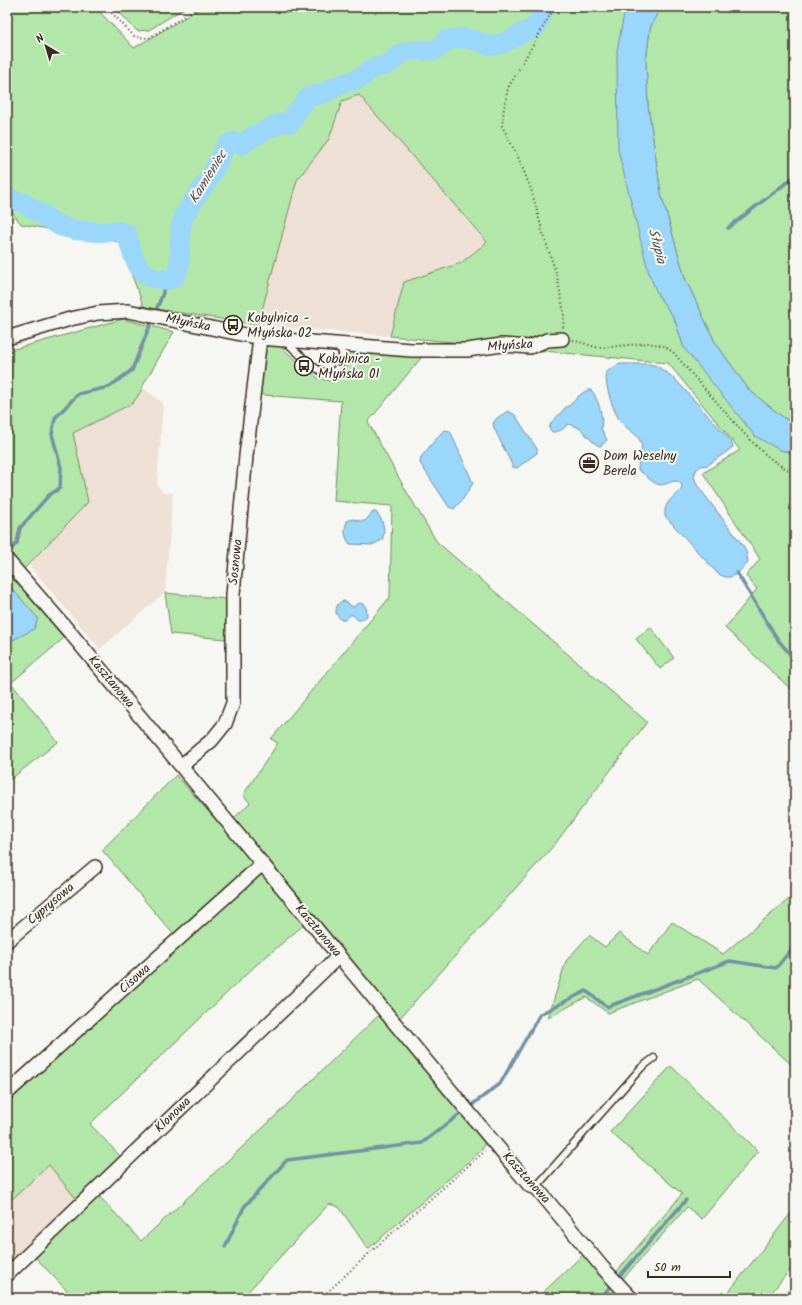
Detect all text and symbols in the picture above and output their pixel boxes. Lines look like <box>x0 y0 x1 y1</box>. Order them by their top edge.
north arrow <box>26 26 66 66</box>
text: N <box>32 30 49 48</box>
water label: Kamieniec <box>183 145 234 208</box>
water label: Słupia <box>642 226 673 268</box>
street label: Młyńska <box>164 308 212 338</box>
place label: Kobylnica - Młyńska 02 <box>247 308 312 344</box>
bus stop icon: Kobylnica - Młyńska 02 <box>222 314 244 336</box>
street label: Młyńska <box>486 334 534 358</box>
place label: Kobylnica - Młyńska 01 <box>318 349 381 385</box>
bus stop icon: Kobylnica - Młyńska 01 <box>293 355 315 377</box>
place label: Dom Weselny Berela <box>603 446 677 482</box>
office icon: Dom Weselny Berela <box>578 452 600 474</box>
street label: Sosnowa <box>223 538 249 586</box>
street label: Kasztanowa <box>82 651 140 713</box>
street label: Cyprysowa <box>23 878 79 930</box>
street label: Kasztanowa <box>289 900 347 962</box>
street label: Cisowa <box>114 959 156 999</box>
street label: Klonowa <box>150 1092 196 1138</box>
street label: Kasztanowa <box>497 1147 555 1209</box>
scale bar <box>648 1253 730 1279</box>
text: 50 m <box>654 1258 681 1277</box>

